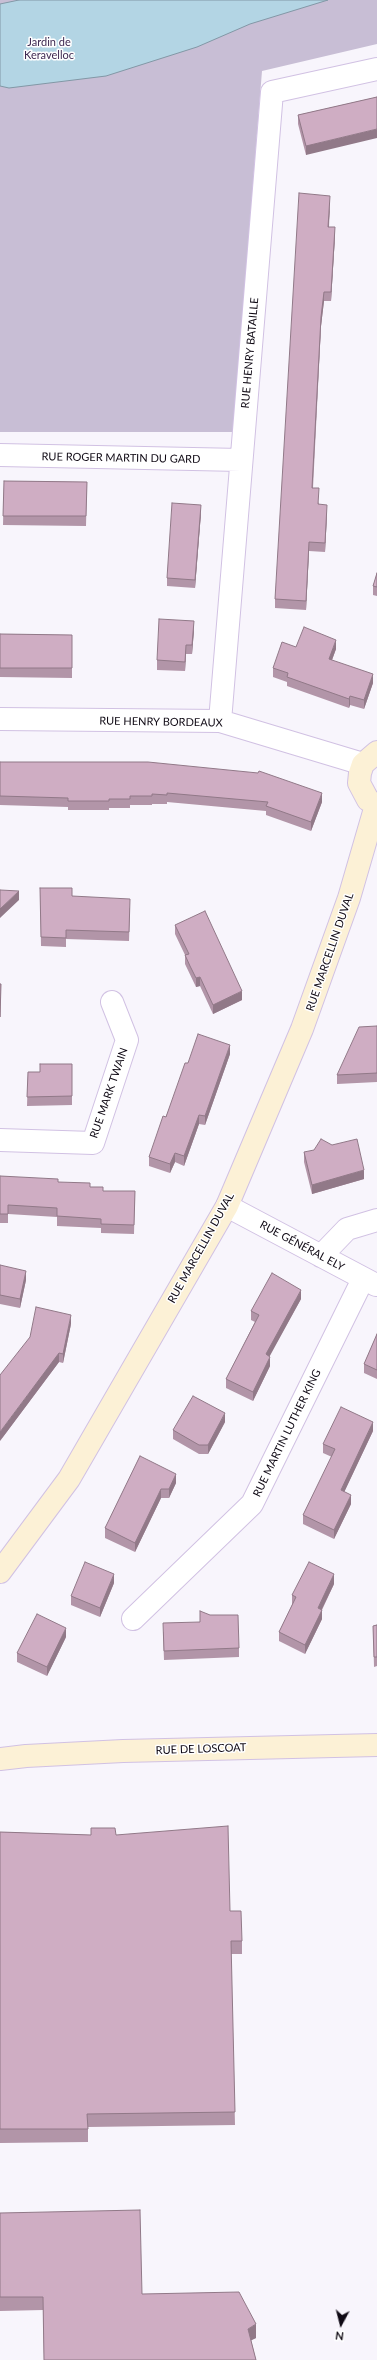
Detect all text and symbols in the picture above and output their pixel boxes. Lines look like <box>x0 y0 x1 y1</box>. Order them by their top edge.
park label: Jardin de Keravelloc <box>24 35 74 61</box>
street label: RUE HENRY BATAILLE <box>239 297 261 409</box>
street label: RUE ROGER MARTIN DU GARD <box>41 450 201 466</box>
street label: RUE HENRY BORDEAUX <box>99 714 223 730</box>
street label: RUE MARCELLIN DUVAL <box>304 891 356 1013</box>
street label: RUE MARK TWAIN <box>87 1046 131 1140</box>
street label: RUE MARCELLIN DUVAL <box>165 1190 237 1306</box>
street label: RUE GÉNÉRAL ELY <box>257 1218 347 1274</box>
street label: RUE MARTIN LUTHER KING <box>250 1367 324 1499</box>
street label: RUE DE LOSCOAT <box>155 1741 247 1757</box>
north arrow <box>321 2304 361 2344</box>
text: N <box>334 2329 344 2343</box>

